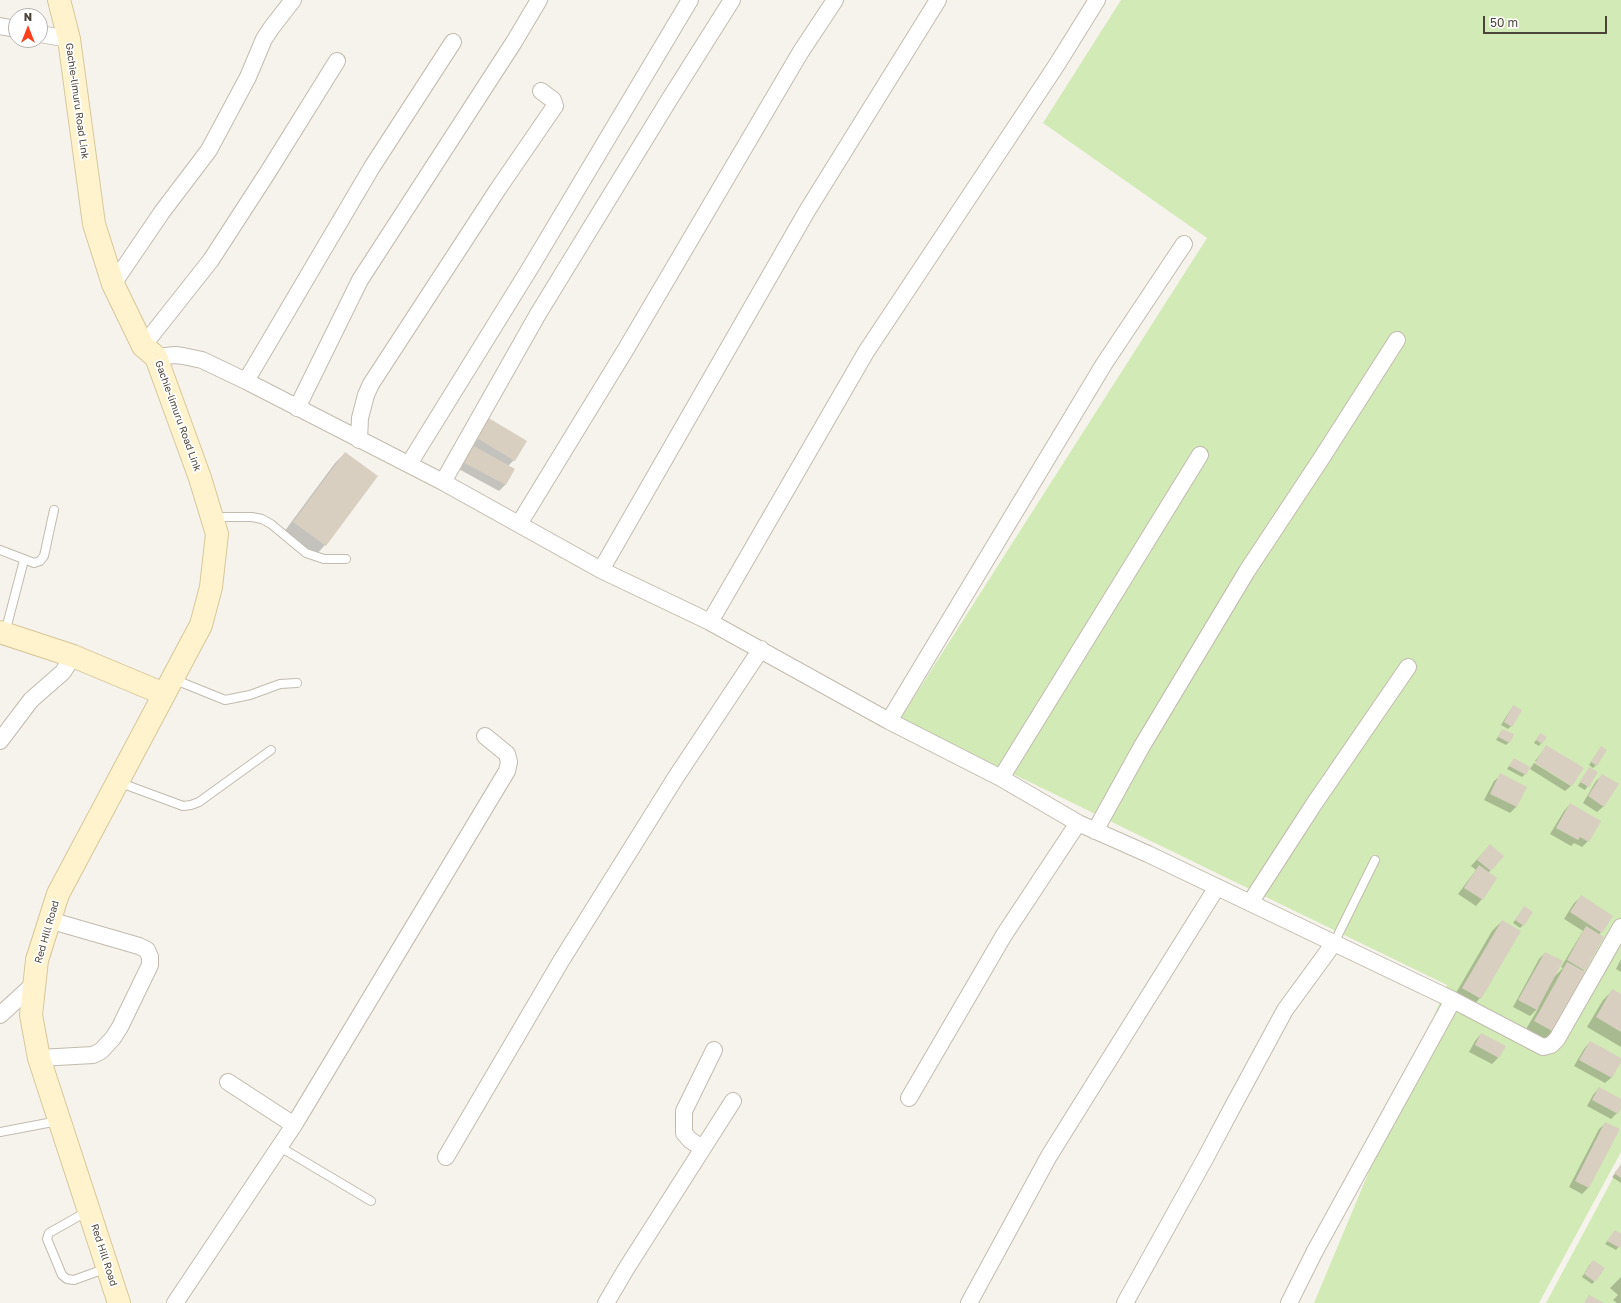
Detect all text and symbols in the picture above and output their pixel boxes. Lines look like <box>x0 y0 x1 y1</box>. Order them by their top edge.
north arrow <box>8 8 48 48</box>
scale bar <box>1485 8 1609 34</box>
text: N <box>24 10 32 23</box>
text: 50 m <box>1490 15 1518 30</box>
street label: Gachie-limuru Road Link <box>63 42 91 160</box>
street label: Gachie-limuru Road Link <box>152 359 204 473</box>
street label: Red Hill Road <box>32 899 62 965</box>
street label: Red Hill Road <box>88 1222 120 1288</box>

